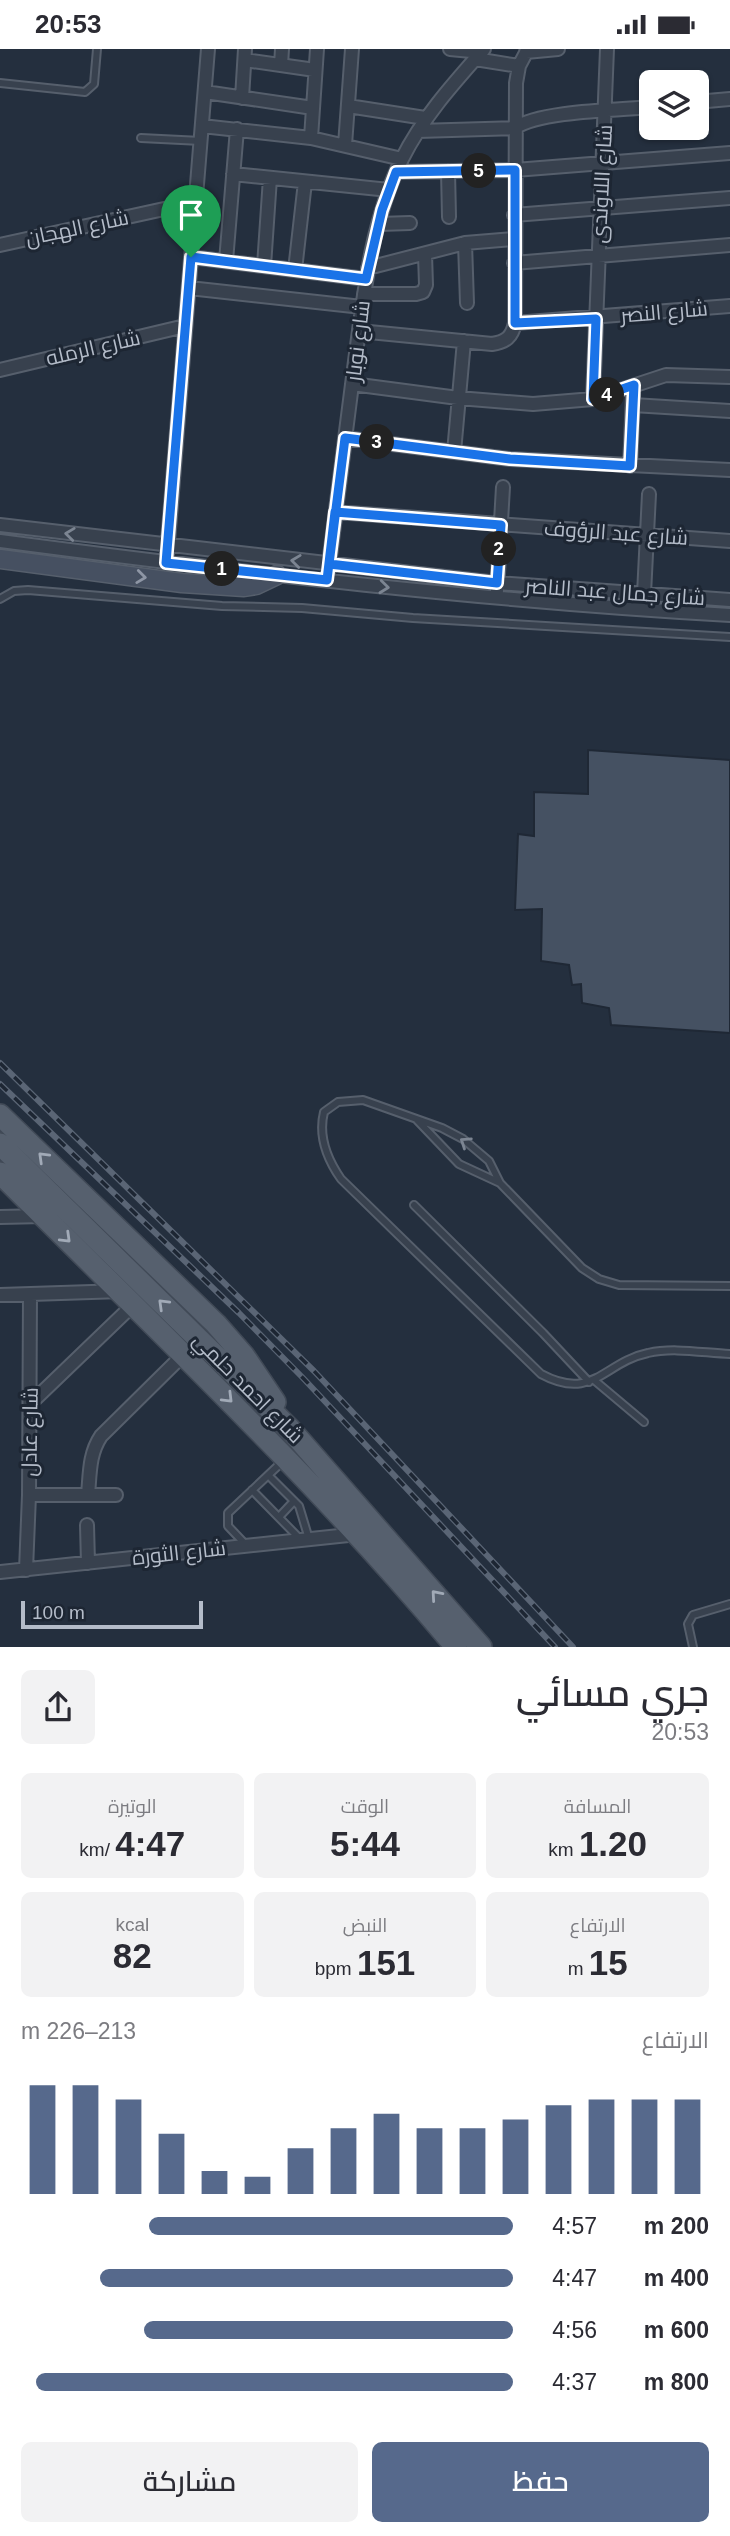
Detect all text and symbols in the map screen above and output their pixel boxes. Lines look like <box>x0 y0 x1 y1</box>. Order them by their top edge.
text: 20:53 <box>35 9 102 39</box>
map controls <box>639 70 709 140</box>
button: layers <box>639 70 709 140</box>
street label: شارع اللاوندى <box>587 124 619 244</box>
pin: 5 <box>462 153 496 189</box>
text: 5 <box>473 160 484 181</box>
pin <box>161 185 221 257</box>
icon: arrive <box>172 196 210 234</box>
street label: شارع الهجان <box>23 205 131 253</box>
street label: شارع النصر <box>618 296 709 330</box>
street label: شارع نوبار <box>341 299 377 384</box>
street label: شارع الرمله <box>43 325 143 372</box>
pin: 4 <box>590 377 624 413</box>
text: 4 <box>601 384 612 405</box>
pin: 3 <box>360 425 394 459</box>
text: 3 <box>371 431 382 452</box>
street label: شارع عبد الرؤوف <box>543 516 689 552</box>
one-way arrow <box>64 527 76 542</box>
pin: 2 <box>482 531 516 567</box>
text: 2 <box>493 538 504 559</box>
pin: 1 <box>204 552 240 587</box>
one-way arrow <box>290 553 302 568</box>
text: 1 <box>216 558 227 579</box>
one-way arrow <box>135 570 146 585</box>
street label: شارع جمال عبد الناصر <box>523 574 706 612</box>
one-way arrow <box>378 579 390 594</box>
one-way arrow <box>460 1137 473 1150</box>
one-way arrow <box>38 1153 51 1166</box>
one-way arrow <box>58 1229 71 1242</box>
one-way arrow <box>159 1300 172 1313</box>
street label: شارع احمد حلمي <box>185 1328 308 1451</box>
street label: شارع عادل <box>17 1387 45 1477</box>
one-way arrow <box>219 1390 232 1403</box>
street label: شارع الثورة <box>131 1536 227 1572</box>
one-way arrow <box>432 1590 444 1603</box>
scale bar <box>21 1598 203 1630</box>
text: 100 m <box>32 1602 85 1623</box>
button: share <box>21 1670 95 1744</box>
text: جري مسائي <box>516 1672 709 1714</box>
text: 20:53 <box>651 1719 709 1745</box>
text: الوتيرة <box>108 1796 157 1817</box>
text: الوقت <box>341 1796 389 1817</box>
text: المسافة <box>564 1796 631 1817</box>
text: 4:47 <box>115 1824 185 1863</box>
text: 5:44 <box>330 1824 400 1863</box>
text: 1.20 <box>579 1824 647 1863</box>
text: /km <box>79 1839 115 1860</box>
text: km <box>548 1839 579 1860</box>
text: kcal <box>115 1914 149 1935</box>
text: النبض <box>343 1915 387 1936</box>
text: الارتفاع <box>570 1915 626 1936</box>
text: 82 <box>113 1936 152 1975</box>
text: 151 <box>357 1943 415 1982</box>
text: 15 <box>589 1943 628 1982</box>
text: bpm <box>315 1958 357 1979</box>
text: m <box>568 1958 589 1979</box>
text: 213–226 m <box>21 2018 136 2044</box>
text: الارتفاع <box>642 2027 709 2053</box>
text: 4:57 <box>552 2213 597 2239</box>
text: 200 m <box>644 2213 709 2239</box>
text: 4:47 <box>552 2265 597 2291</box>
text: 400 m <box>644 2265 709 2291</box>
text: 4:56 <box>552 2317 597 2343</box>
text: 600 m <box>644 2317 709 2343</box>
text: 4:37 <box>552 2369 597 2395</box>
text: 800 m <box>644 2369 709 2395</box>
button: مشاركة <box>21 2442 358 2522</box>
button: حفظ <box>372 2442 709 2522</box>

